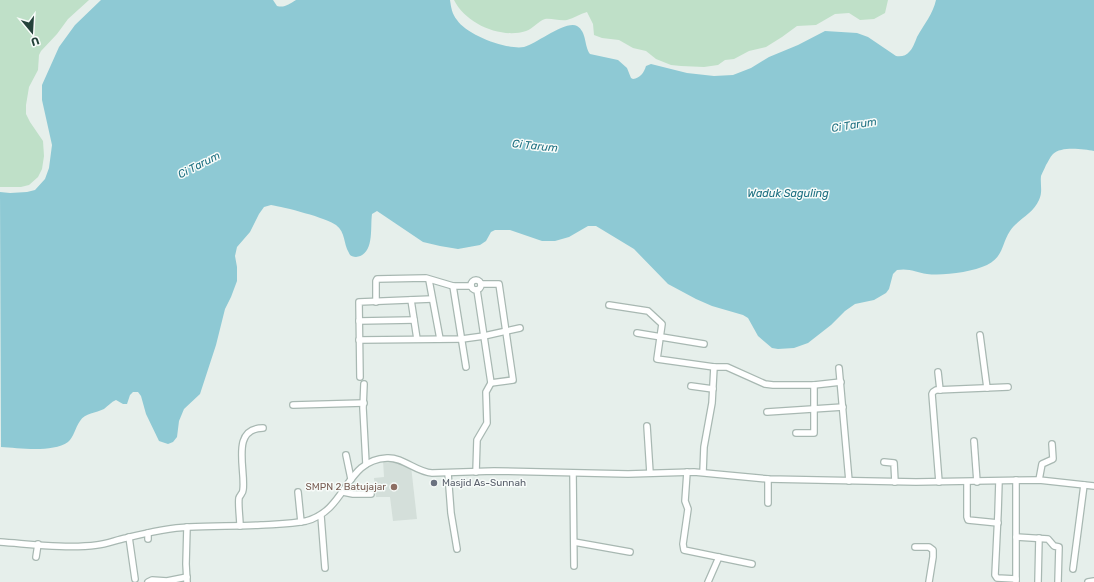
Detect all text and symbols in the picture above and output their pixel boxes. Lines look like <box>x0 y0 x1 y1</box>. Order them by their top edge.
north arrow <box>12 12 52 52</box>
text: U <box>29 34 41 48</box>
water label: Ci Tarum <box>830 115 878 135</box>
water label: Ci Tarum <box>512 137 559 155</box>
water label: Ci Tarum <box>176 149 223 181</box>
water label: Waduk Saguling <box>747 187 829 200</box>
place label: Masjid As-Sunnah <box>442 477 526 489</box>
marker: Masjid As-Sunnah <box>429 478 439 488</box>
place label: SMPN 2 Batujajar <box>306 481 386 493</box>
marker: SMPN 2 Batujajar <box>389 482 399 492</box>

